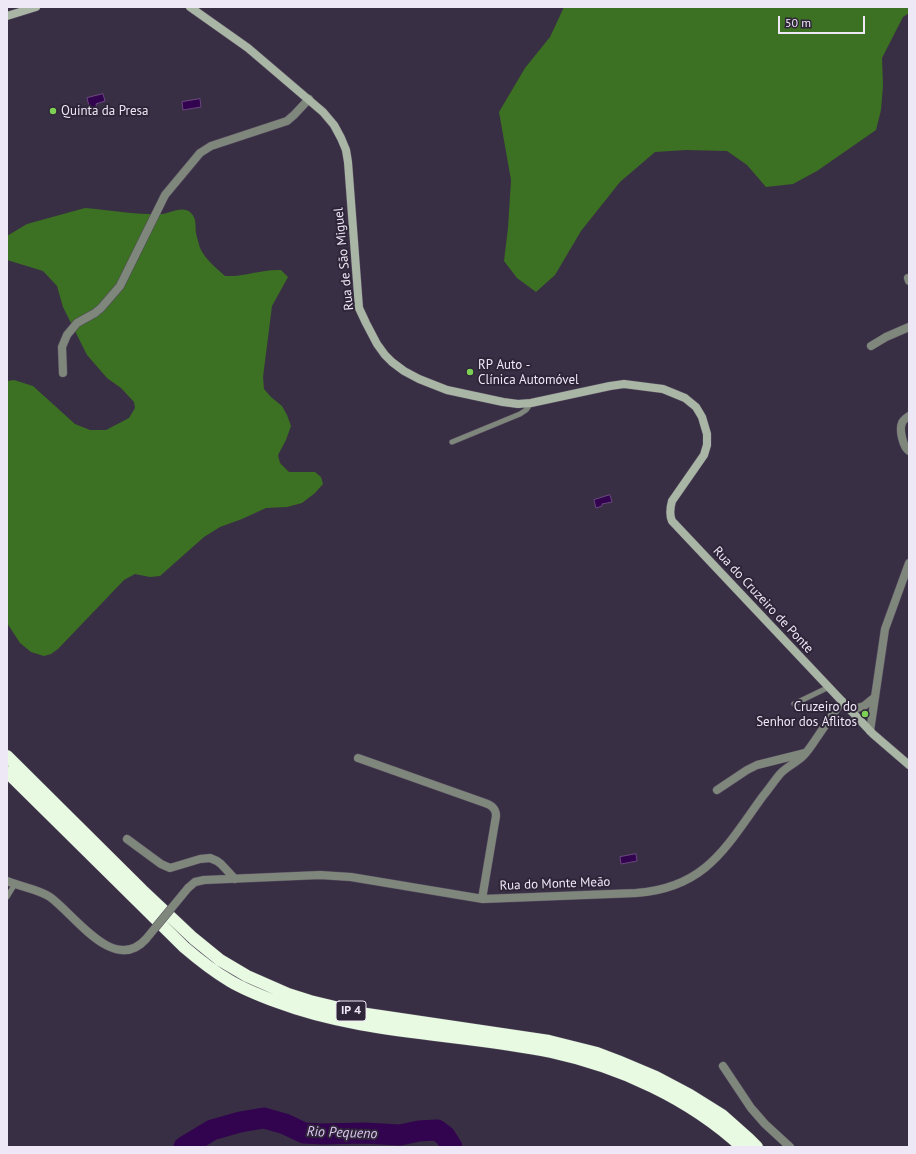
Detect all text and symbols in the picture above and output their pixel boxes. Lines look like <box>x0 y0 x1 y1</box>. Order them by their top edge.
scale bar <box>780 8 867 34</box>
text: 50 m <box>785 15 811 30</box>
place label: Quinta da Presa <box>61 103 148 119</box>
marker: Quinta da Presa <box>48 106 58 116</box>
street label: Rua de São Miguel <box>331 207 357 311</box>
place label: RP Auto - Clínica Automóvel <box>478 357 579 388</box>
marker: RP Auto - Clínica Automóvel <box>465 367 475 377</box>
street label: Rua do Cruzeiro de Ponte <box>710 544 816 656</box>
place label: Cruzeiro do Senhor dos Aflitos <box>756 699 857 730</box>
marker: Cruzeiro do Senhor dos Aflitos <box>860 709 870 719</box>
street label: Rua do Monte Meão <box>499 874 611 894</box>
road number: IP 4 <box>336 1001 366 1021</box>
water label: Rio Pequeno <box>306 1123 378 1143</box>

